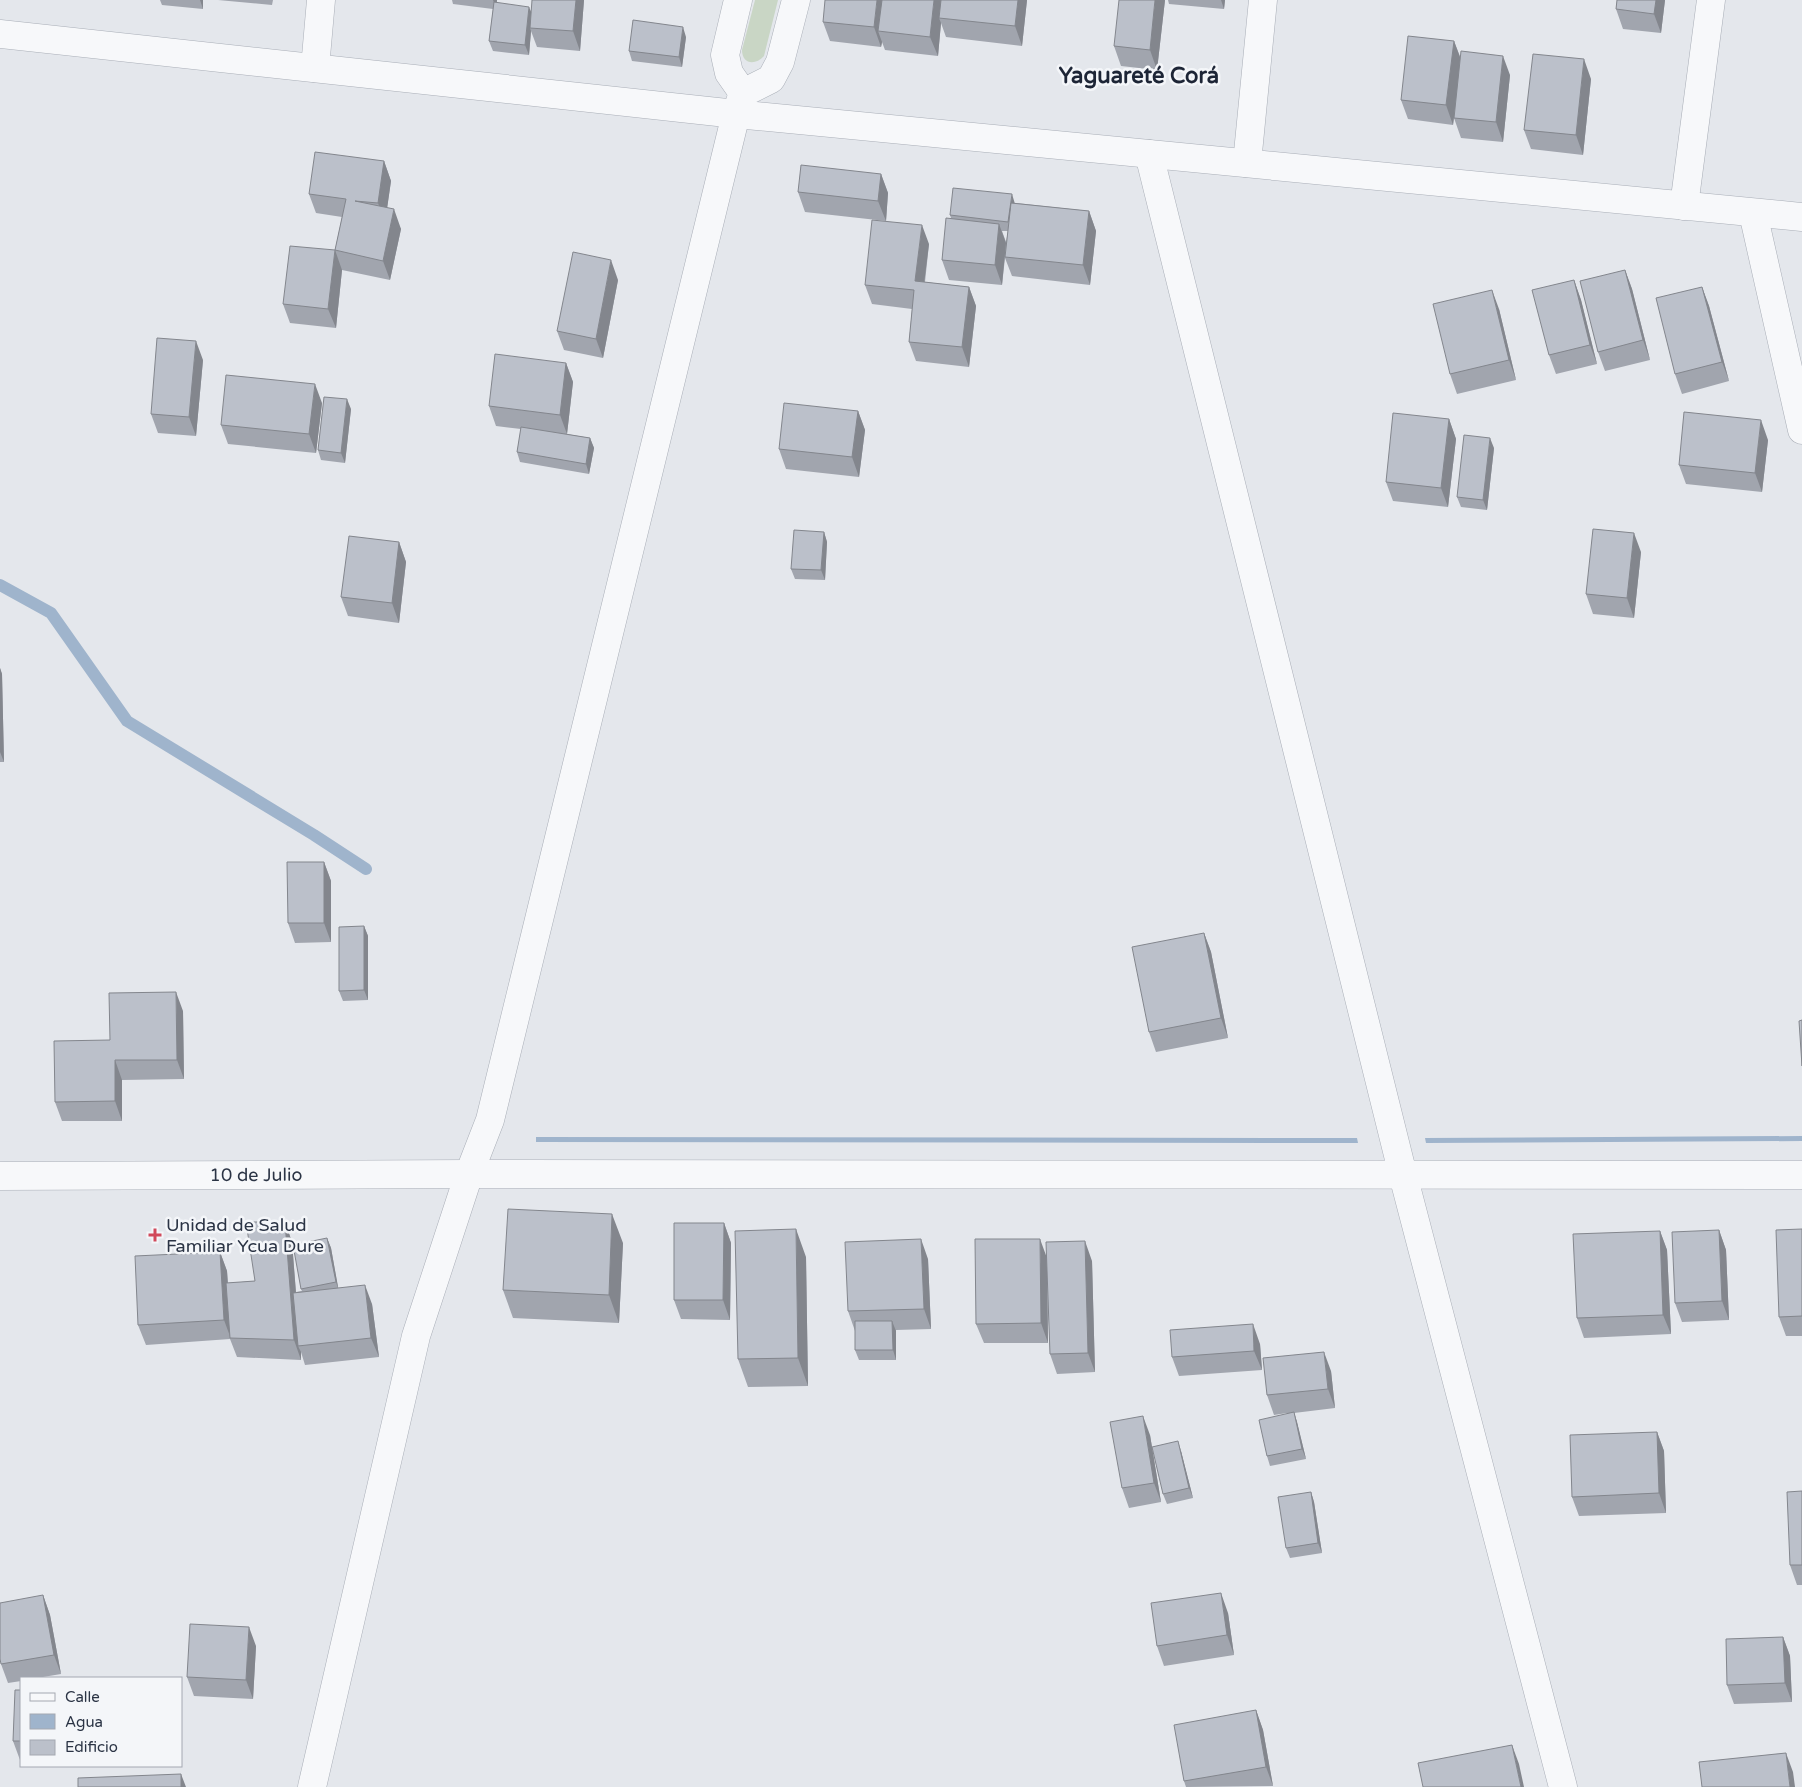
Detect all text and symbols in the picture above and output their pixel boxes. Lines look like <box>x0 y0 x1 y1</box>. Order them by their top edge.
district label: Yaguareté Corá <box>1059 63 1219 89</box>
street label: 10 de Julio <box>210 1164 303 1186</box>
place label: Unidad de Salud Familiar Ycua Dure <box>166 1214 324 1257</box>
marker: Unidad de Salud Familiar Ycua Dure <box>148 1228 162 1242</box>
legend <box>20 1677 182 1767</box>
text: Calle <box>65 1688 100 1706</box>
text: Agua <box>65 1713 103 1731</box>
text: Edificio <box>65 1738 118 1756</box>

